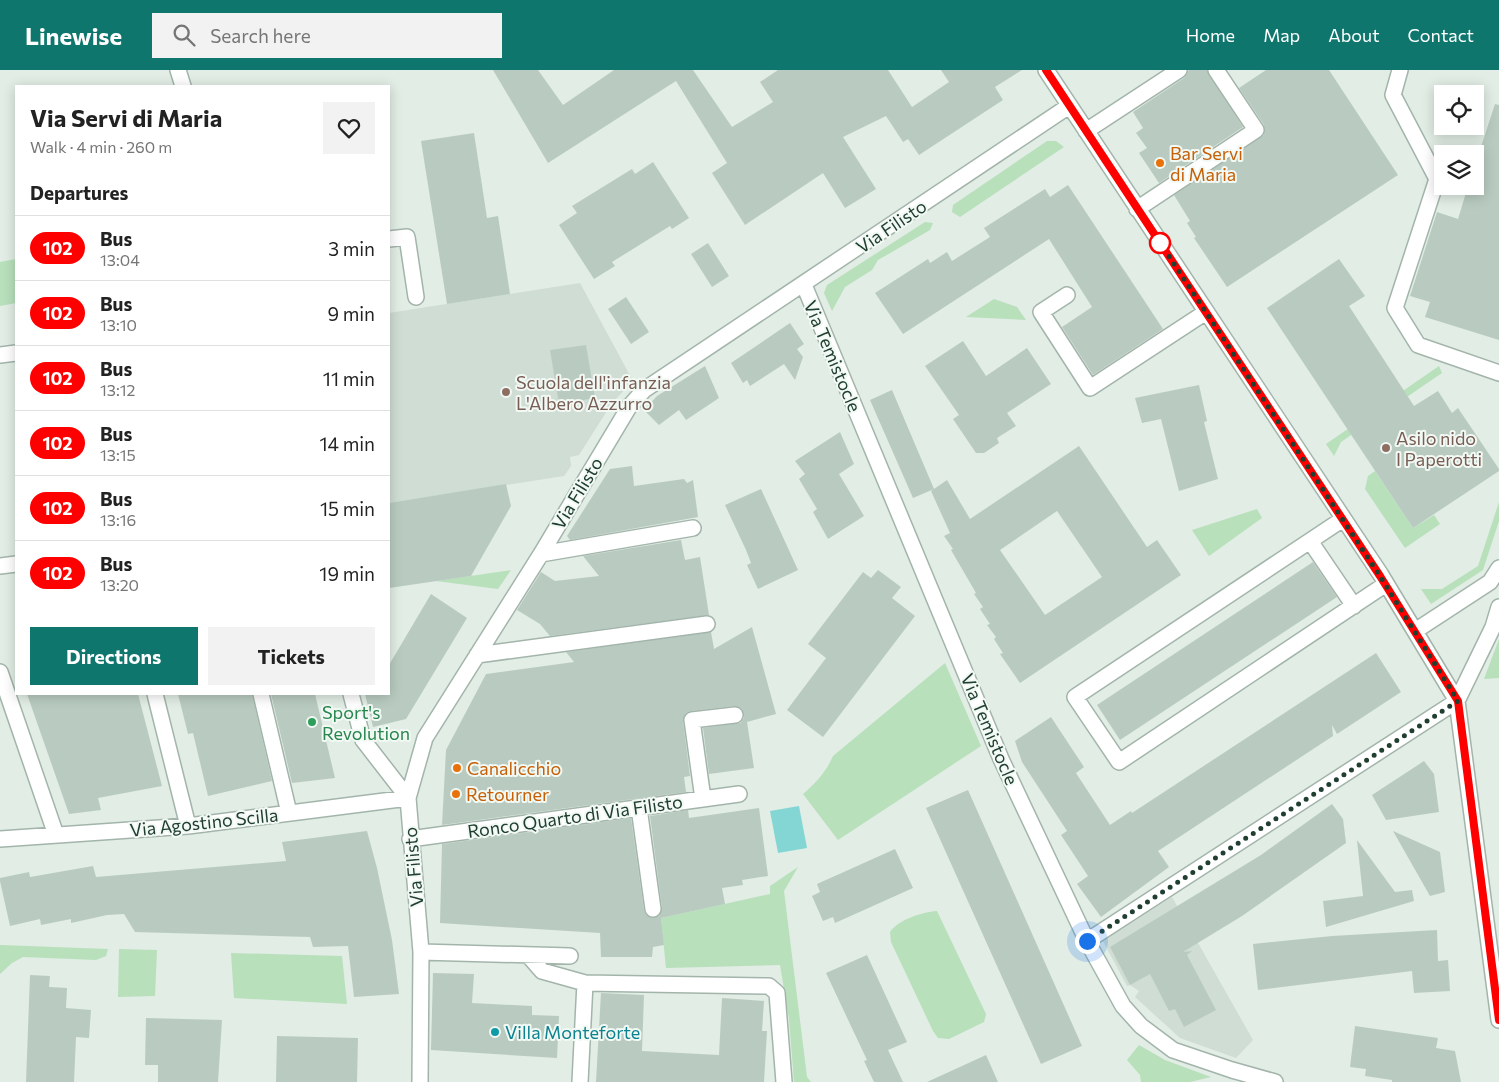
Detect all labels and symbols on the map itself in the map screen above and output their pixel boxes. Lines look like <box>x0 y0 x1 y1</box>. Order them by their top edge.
place label: Bar Servi di Maria <box>1170 142 1243 185</box>
marker: Bar Servi di Maria <box>1154 157 1166 169</box>
street label: Via Filisto <box>852 194 930 258</box>
unlabelled marker <box>1149 232 1171 254</box>
street label: Via Temistocle <box>800 297 866 415</box>
place label: Scuola dell'infanzia L'Albero Azzurro <box>516 371 671 414</box>
marker: Scuola dell'infanzia L'Albero Azzurro <box>500 386 512 398</box>
place label: Asilo nido I Paperotti <box>1396 427 1482 470</box>
marker: Asilo nido I Paperotti <box>1380 442 1392 454</box>
street label: Via Filisto <box>547 453 607 533</box>
street label: Via Temistocle <box>957 670 1023 788</box>
place label: Sport's Revolution <box>322 701 410 744</box>
marker: Sport's Revolution <box>306 716 318 728</box>
place label: Canalicchio <box>467 757 561 779</box>
marker: Canalicchio <box>451 762 463 774</box>
place label: Retourner <box>466 783 549 805</box>
marker: Retourner <box>450 788 462 800</box>
street label: Ronco Quarto di Via Filisto <box>466 790 684 842</box>
street label: Via Agostino Scilla <box>129 803 279 841</box>
street label: Via Filisto <box>399 826 427 908</box>
your location <box>1075 929 1100 954</box>
place label: Villa Monteforte <box>505 1021 640 1043</box>
marker: Villa Monteforte <box>489 1026 501 1038</box>

